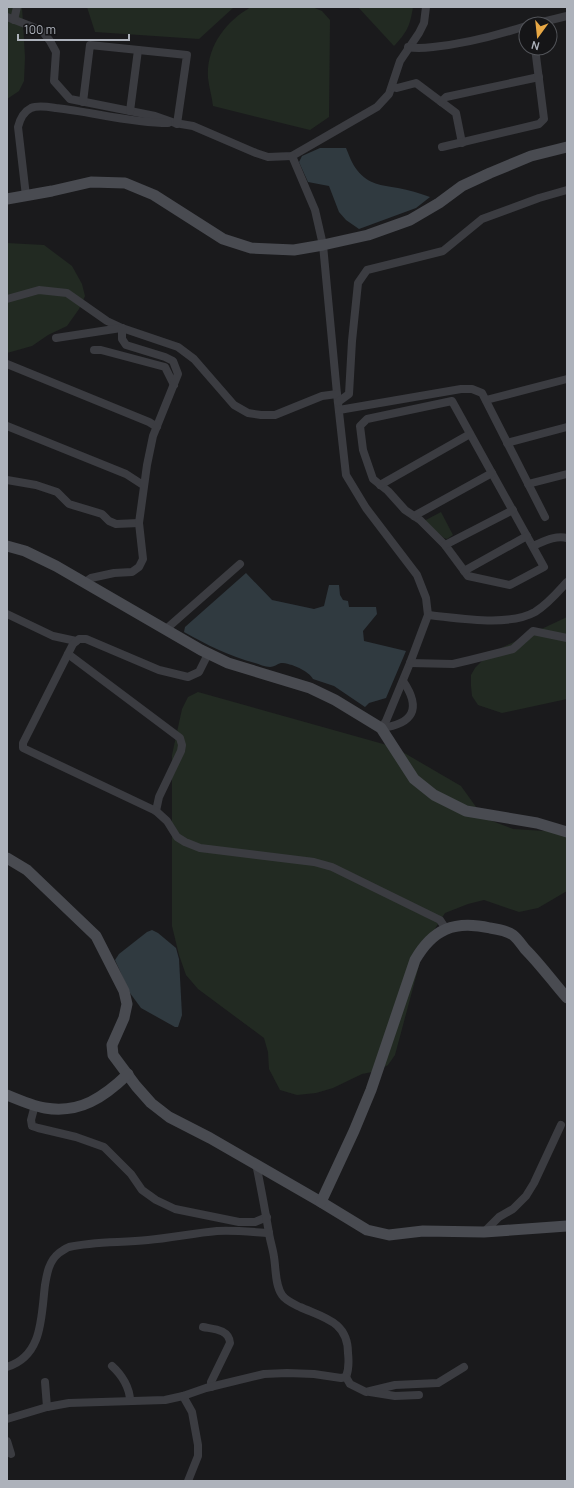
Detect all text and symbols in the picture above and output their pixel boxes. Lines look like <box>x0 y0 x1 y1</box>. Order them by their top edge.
scale bar <box>18 16 129 42</box>
north arrow <box>518 16 558 56</box>
text: 100 m <box>24 21 56 38</box>
text: N <box>529 38 541 54</box>

